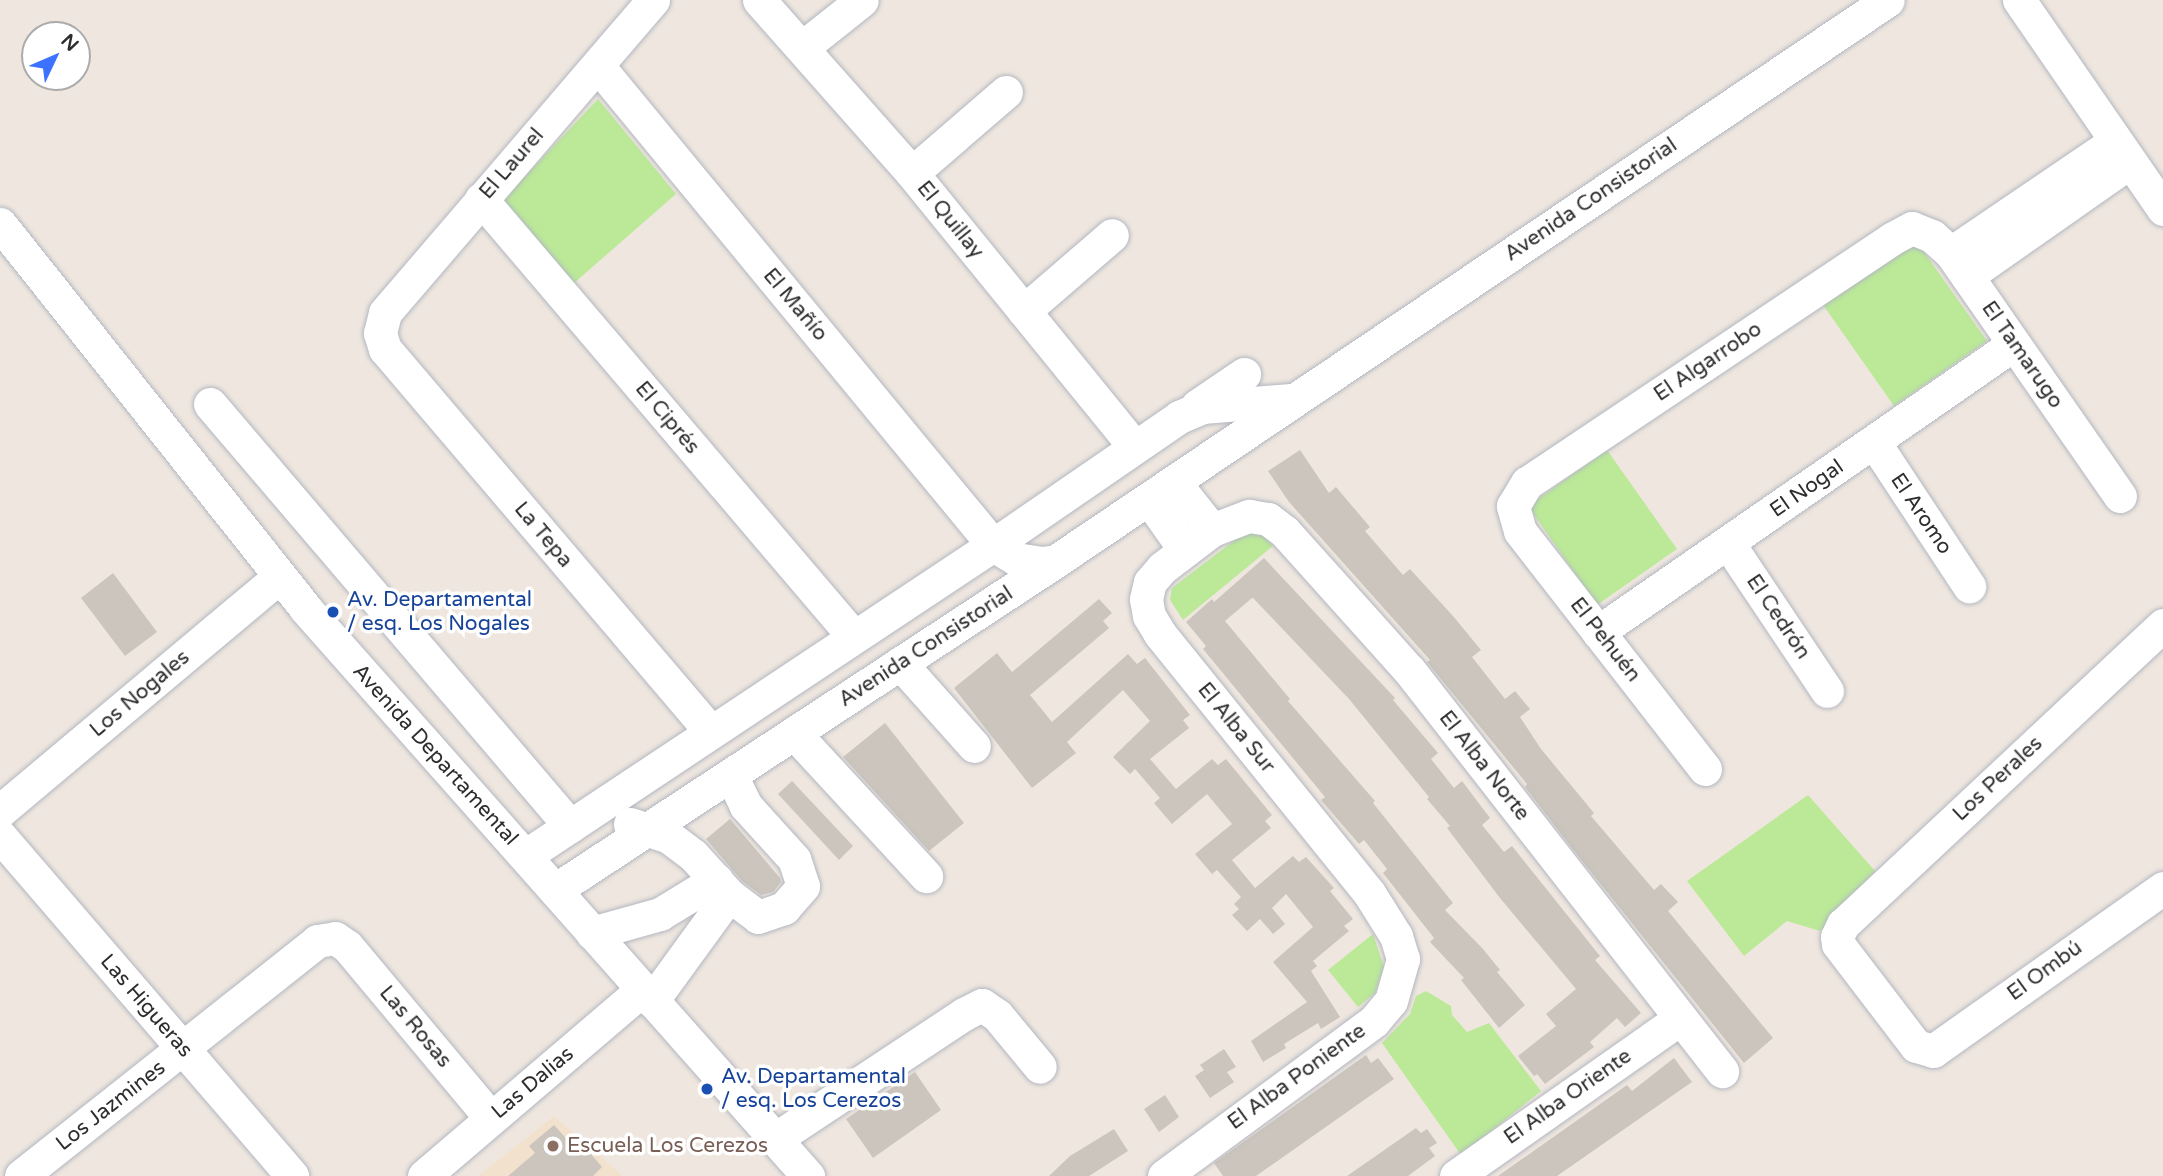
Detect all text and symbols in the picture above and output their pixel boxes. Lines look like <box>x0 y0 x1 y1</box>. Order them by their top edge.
north arrow <box>21 21 91 91</box>
text: N <box>56 30 83 56</box>
street label: El Laurel <box>474 123 550 205</box>
street label: Avenida Consistorial <box>1500 133 1682 267</box>
street label: El Quillay <box>911 176 989 264</box>
street label: El Mañío <box>757 264 833 346</box>
street label: El Tamarugo <box>1976 297 2068 413</box>
street label: El Algarrobo <box>1649 317 1767 407</box>
street label: El Ciprés <box>629 377 705 459</box>
street label: El Nogal <box>1765 455 1849 523</box>
street label: El Aromo <box>1885 469 1957 559</box>
street label: La Tepa <box>508 497 578 573</box>
street label: El Cedrón <box>1740 570 1816 664</box>
street label: Avenida Consistorial <box>834 581 1018 713</box>
place label: Av. Departamental / esq. Los Nogales <box>347 587 532 637</box>
street label: El Pehuén <box>1564 593 1646 687</box>
marker: Av. Departamental / esq. Los Nogales <box>325 604 341 620</box>
street label: Los Nogales <box>85 645 195 743</box>
street label: Avenida Departamental <box>347 659 523 851</box>
street label: El Alba Sur <box>1192 678 1280 778</box>
street label: El Alba Norte <box>1433 706 1535 826</box>
street label: Los Perales <box>1948 731 2048 827</box>
street label: El Ombú <box>2003 935 2087 1007</box>
street label: Las Higueras <box>94 949 198 1063</box>
street label: Las Rosas <box>373 981 457 1073</box>
street label: El Alba Poniente <box>1223 1019 1371 1135</box>
street label: Las Dalias <box>487 1041 579 1125</box>
street label: El Alba Oriente <box>1499 1044 1637 1150</box>
street label: Los Jazmines <box>51 1056 171 1156</box>
place label: Av. Departamental / esq. Los Cerezos <box>721 1064 906 1114</box>
marker: Av. Departamental / esq. Los Cerezos <box>699 1081 715 1097</box>
place label: Escuela Los Cerezos <box>567 1133 768 1159</box>
marker: Escuela Los Cerezos <box>545 1138 561 1154</box>

